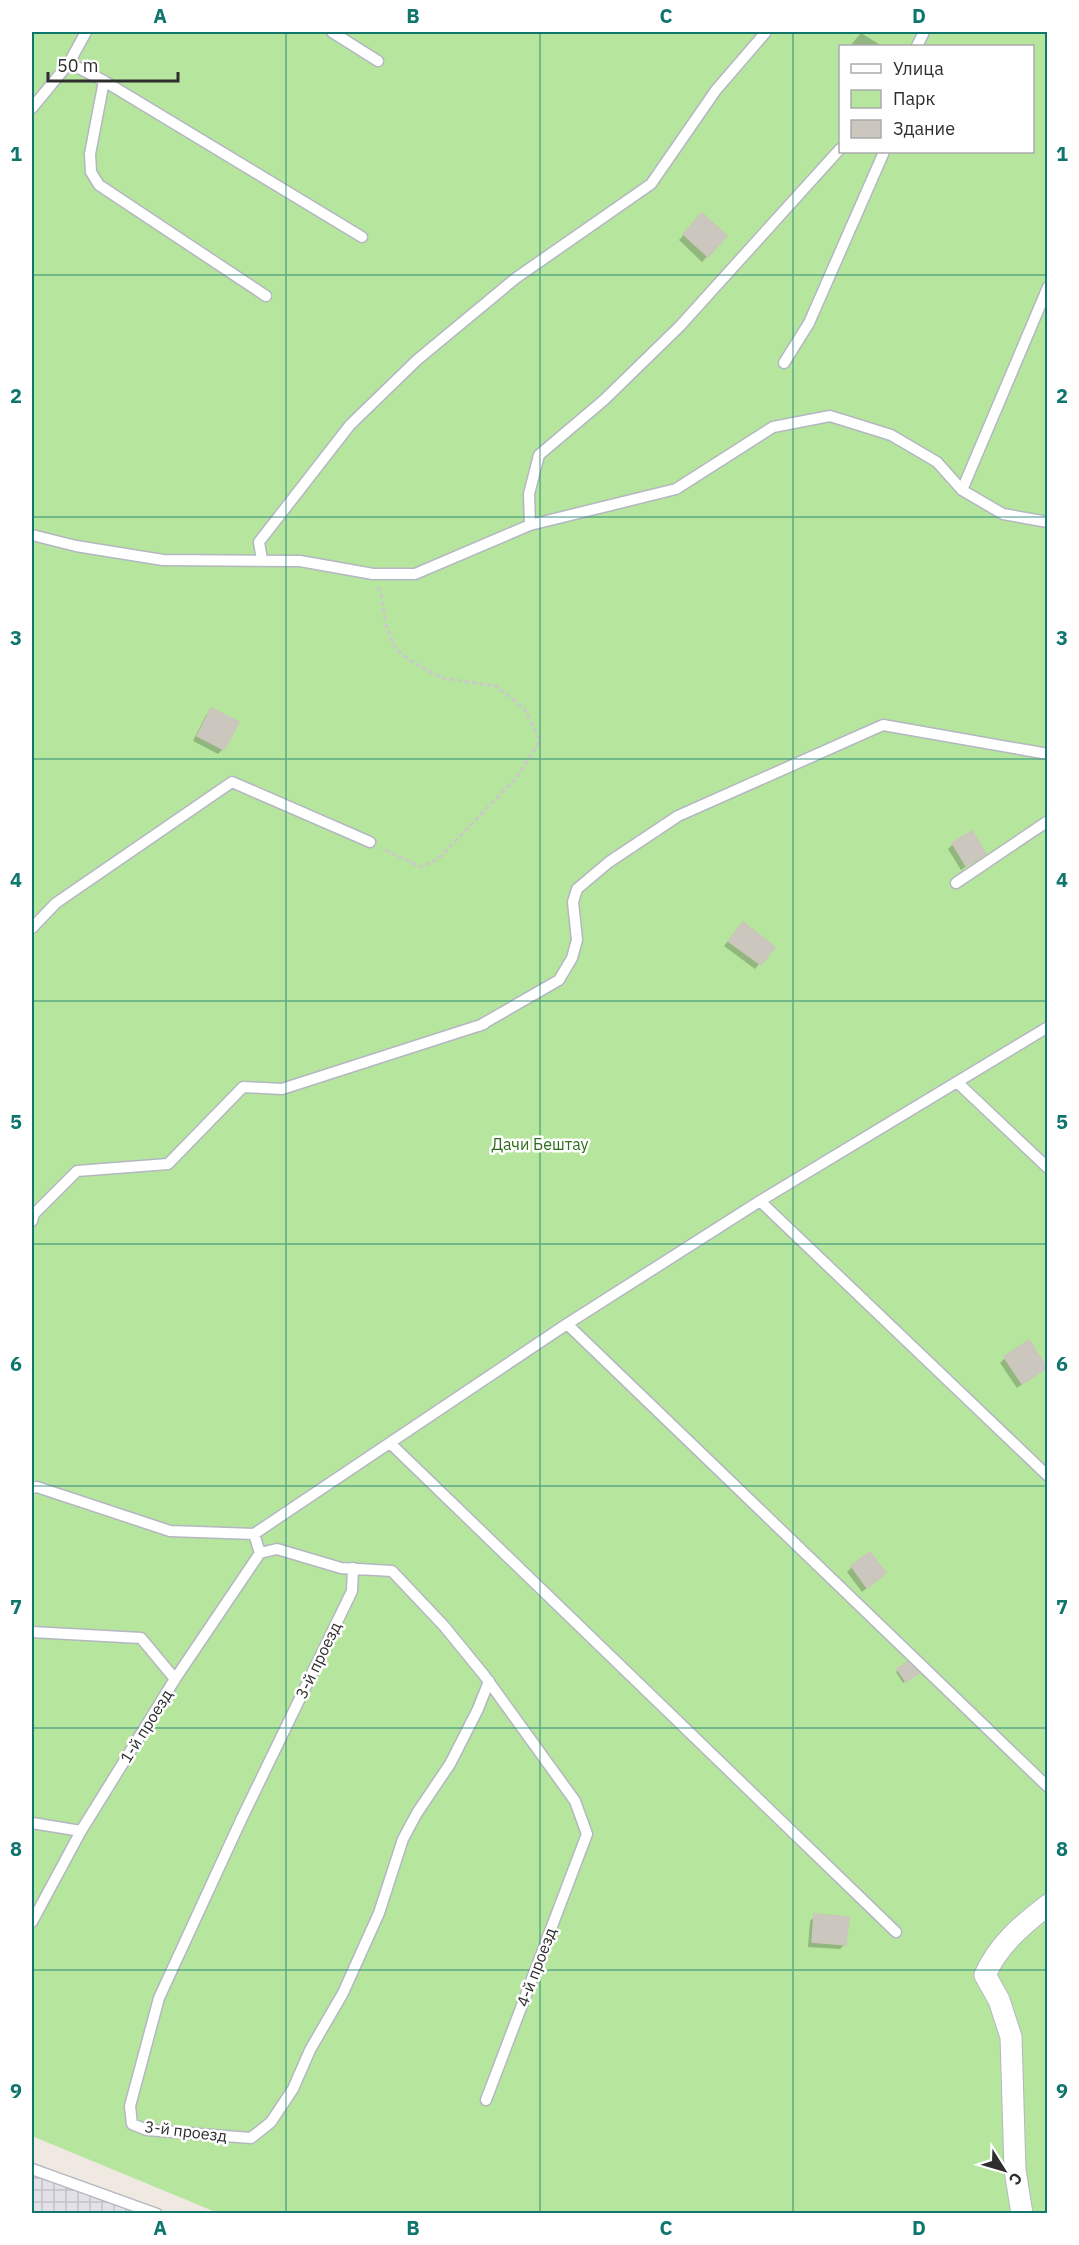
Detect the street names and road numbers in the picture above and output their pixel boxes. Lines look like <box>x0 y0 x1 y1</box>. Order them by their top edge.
street label: 3-й проезд <box>291 1618 345 1702</box>
street label: 1-й проезд <box>116 1685 177 1766</box>
street label: 4-й проезд <box>512 1924 560 2009</box>
street label: 3-й проезд <box>144 2116 229 2146</box>

